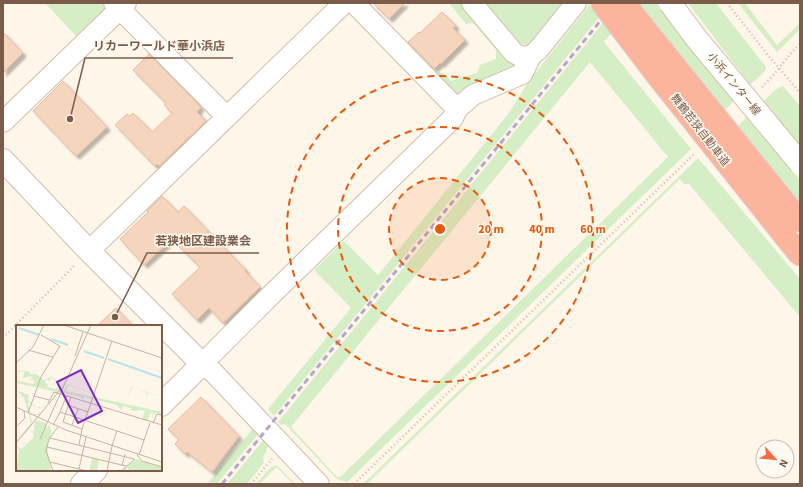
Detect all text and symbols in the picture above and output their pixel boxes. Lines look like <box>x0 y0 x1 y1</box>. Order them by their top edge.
callout: リカーワールド華小浜店 <box>85 34 233 58</box>
text: リカーワールド華小浜店 <box>93 38 225 55</box>
street label: 小浜インター線 <box>704 49 764 119</box>
street label: 舞鶴若狭自動車道 <box>667 91 733 169</box>
text: 20 m <box>478 221 504 238</box>
text: 40 m <box>529 221 555 238</box>
text: 60 m <box>580 221 606 238</box>
centre of rings <box>433 222 447 236</box>
callout: 若狭地区建設業会 <box>147 229 259 253</box>
text: 若狭地区建設業会 <box>155 233 251 250</box>
inset map <box>16 325 162 471</box>
north arrow <box>755 439 795 479</box>
text: N <box>775 457 792 470</box>

